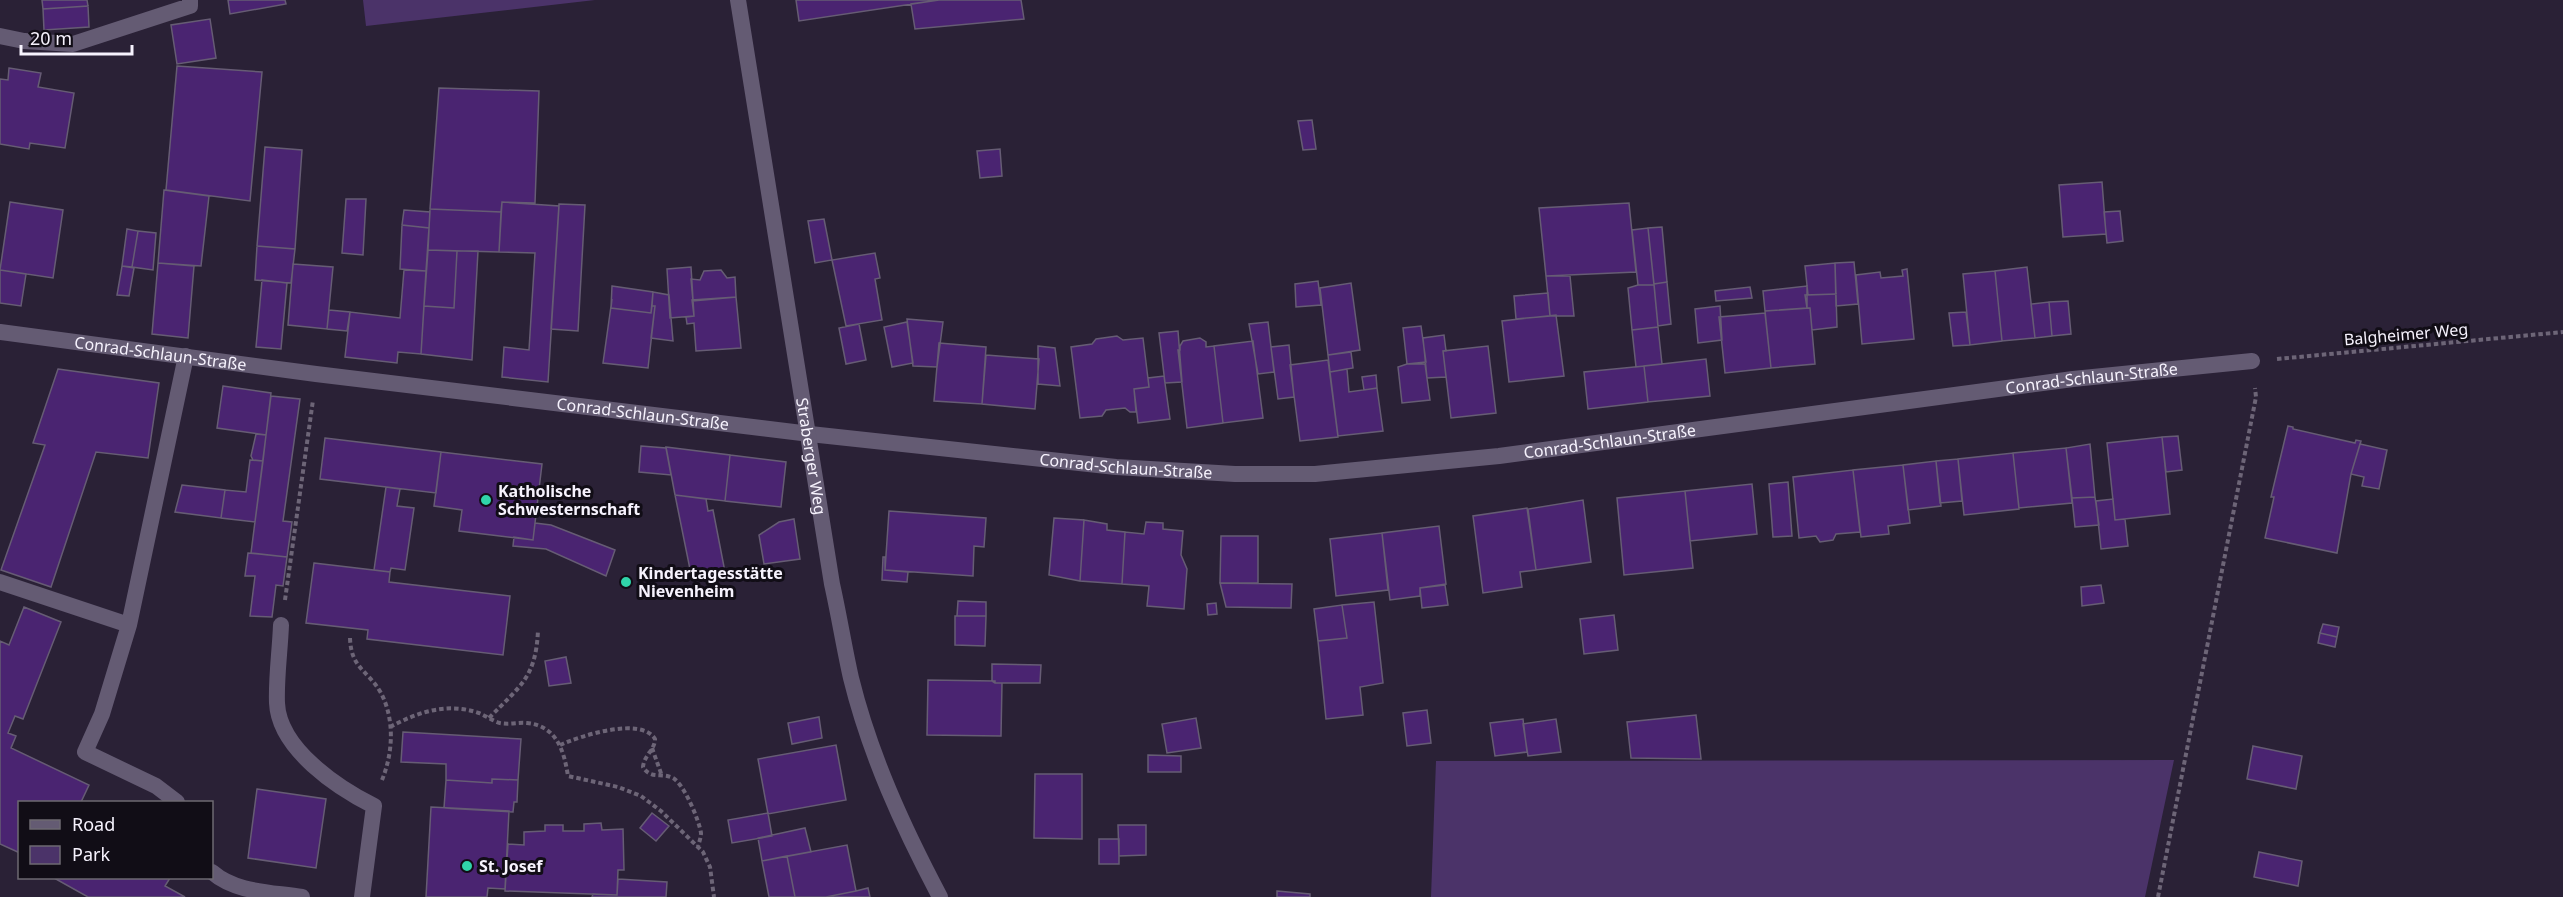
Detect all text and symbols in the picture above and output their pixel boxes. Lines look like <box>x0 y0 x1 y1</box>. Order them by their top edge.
scale bar <box>21 18 132 56</box>
text: 20 m <box>30 26 72 50</box>
street label: Balgheimer Weg <box>2343 318 2469 350</box>
street label: Conrad-Schlaun-Straße <box>73 331 248 376</box>
street label: Conrad-Schlaun-Straße <box>2004 358 2179 399</box>
street label: Conrad-Schlaun-Straße <box>555 392 730 435</box>
street label: Straberger Weg <box>791 396 832 516</box>
street label: Conrad-Schlaun-Straße <box>1522 419 1697 464</box>
street label: Conrad-Schlaun-Straße <box>1038 448 1213 484</box>
place label: Katholische Schwesternschaft <box>498 480 640 520</box>
marker: Katholische Schwesternschaft <box>479 493 493 507</box>
place label: Kindertagesstätte Nievenheim <box>638 562 783 602</box>
marker: Kindertagesstätte Nievenheim <box>619 575 633 589</box>
legend <box>18 801 213 879</box>
text: Road <box>72 812 115 836</box>
text: Park <box>72 842 110 866</box>
place label: St. Josef <box>479 855 543 877</box>
marker: St. Josef <box>460 859 474 873</box>

